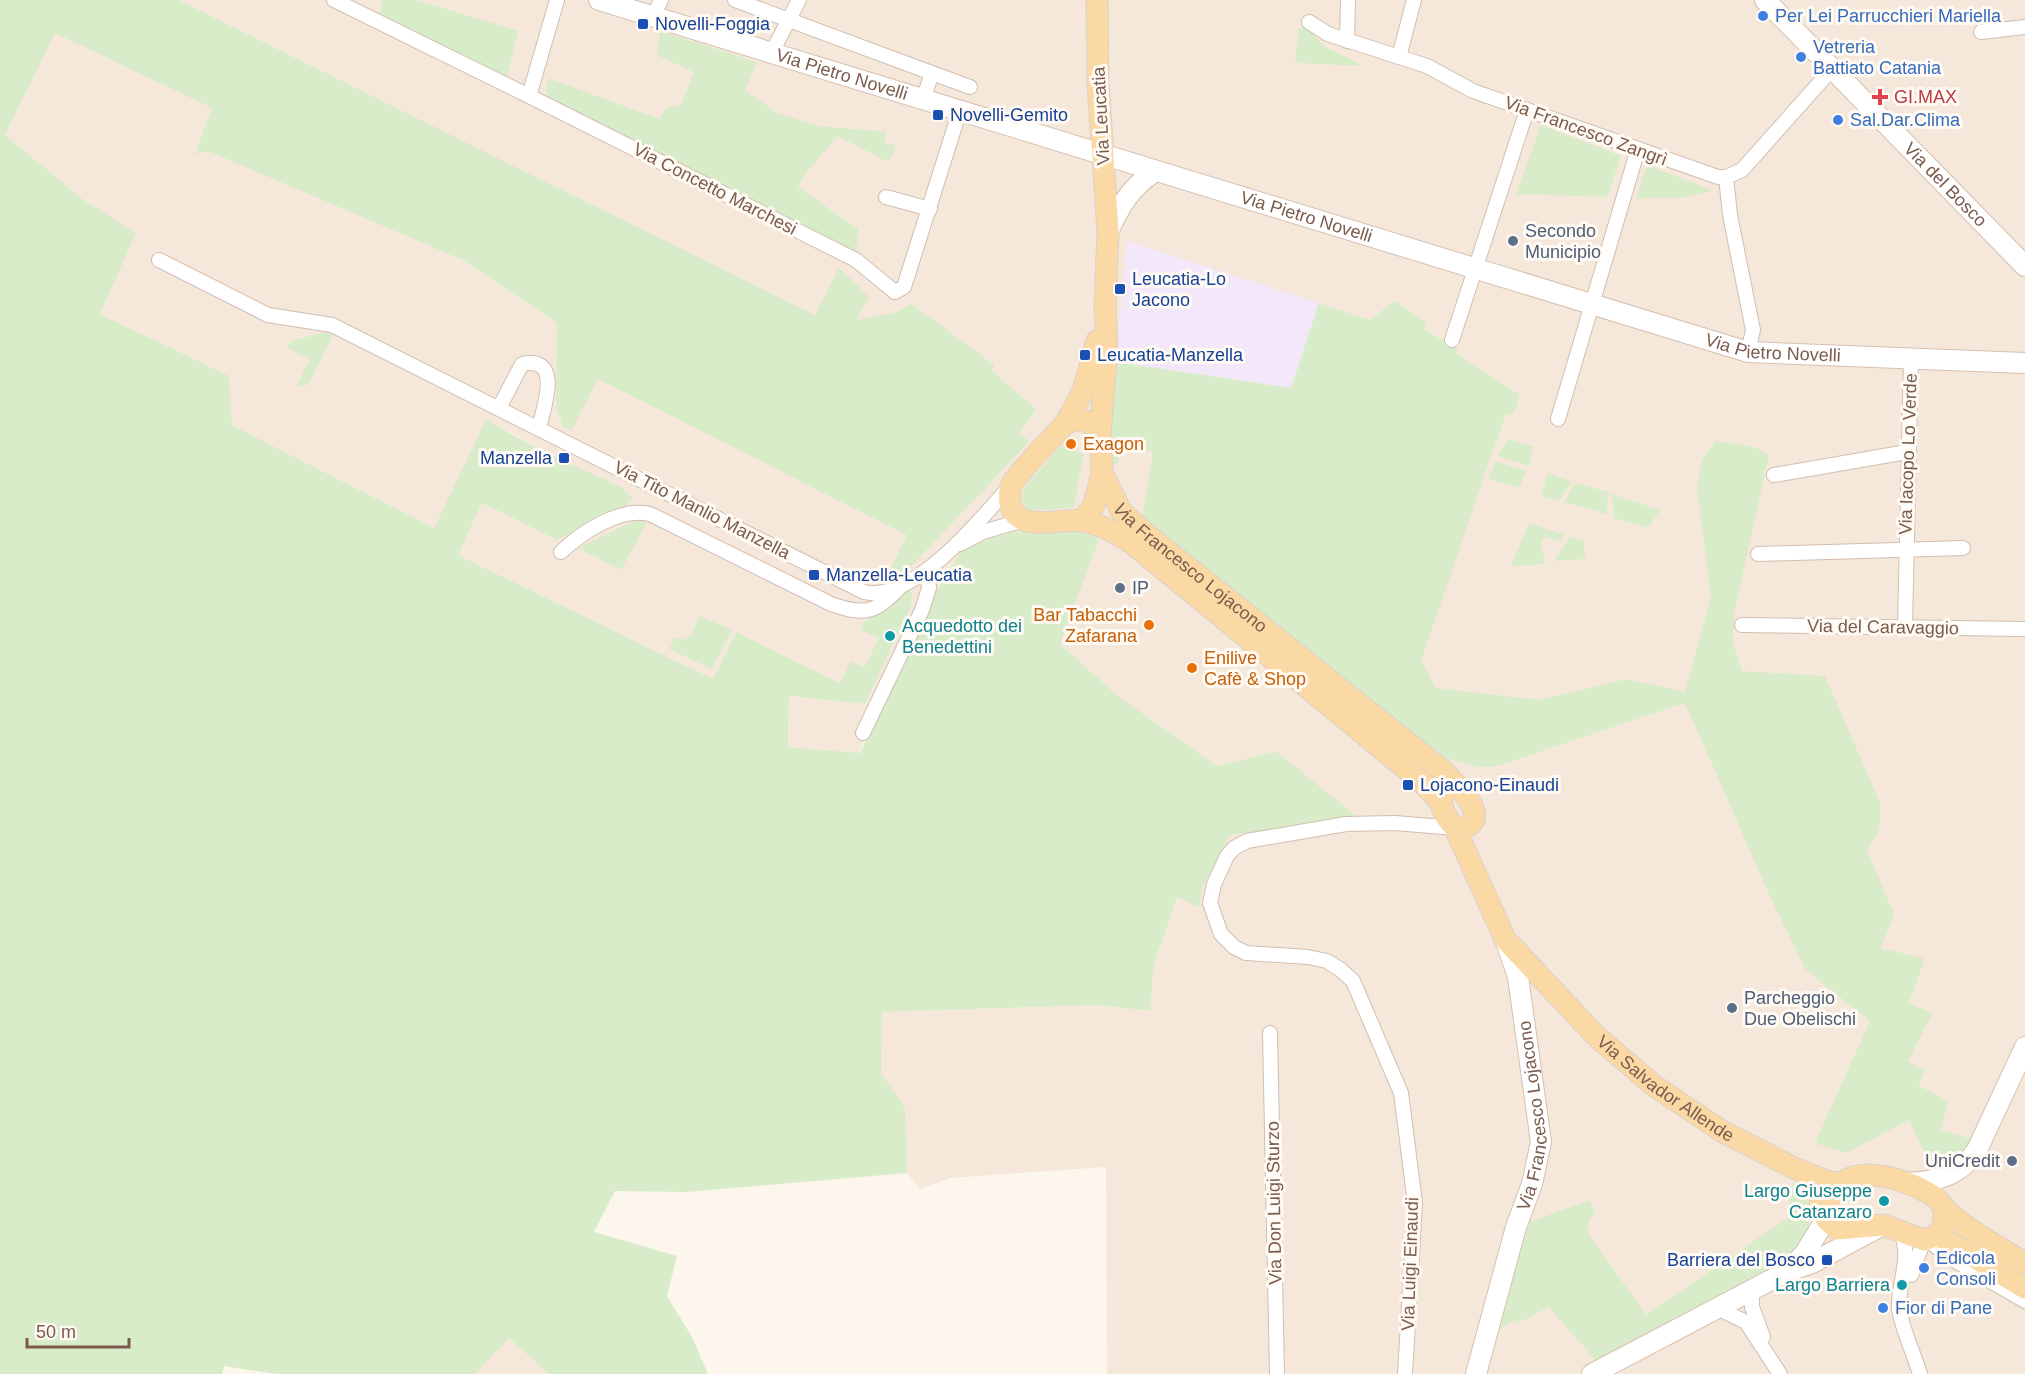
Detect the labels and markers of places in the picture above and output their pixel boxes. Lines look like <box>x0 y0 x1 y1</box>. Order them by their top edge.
place label: Per Lei Parrucchieri Mariella <box>1775 6 2002 26</box>
marker: Per Lei Parrucchieri Mariella <box>1756 9 1770 23</box>
place label: Novelli-Foggia <box>655 14 771 34</box>
marker: Novelli-Foggia <box>636 17 650 31</box>
place label: Vetreria Battiato Catania <box>1813 37 1942 78</box>
marker: Vetreria Battiato Catania <box>1794 50 1808 64</box>
place label: GI.MAX <box>1894 87 1957 107</box>
marker: GI.MAX <box>1871 88 1889 106</box>
place label: Novelli-Gemito <box>950 105 1068 125</box>
marker: Novelli-Gemito <box>931 108 945 122</box>
place label: Sal.Dar.Clima <box>1850 110 1961 130</box>
marker: Sal.Dar.Clima <box>1831 113 1845 127</box>
place label: Secondo Municipio <box>1525 221 1601 262</box>
marker: Secondo Municipio <box>1506 234 1520 248</box>
place label: Leucatia-Lo Jacono <box>1132 269 1226 310</box>
marker: Leucatia-Lo Jacono <box>1113 282 1127 296</box>
place label: Leucatia-Manzella <box>1097 345 1244 365</box>
marker: Leucatia-Manzella <box>1078 348 1092 362</box>
place label: Exagon <box>1083 434 1144 454</box>
marker: Exagon <box>1064 437 1078 451</box>
place label: Manzella <box>480 448 553 468</box>
marker: Manzella <box>557 451 571 465</box>
place label: Manzella-Leucatia <box>826 565 973 585</box>
marker: Manzella-Leucatia <box>807 568 821 582</box>
place label: IP <box>1132 578 1149 598</box>
marker: IP <box>1113 581 1127 595</box>
place label: Bar Tabacchi Zafarana <box>1033 605 1138 646</box>
place label: Acquedotto dei Benedettini <box>902 616 1022 657</box>
marker: Bar Tabacchi Zafarana <box>1142 618 1156 632</box>
marker: Acquedotto dei Benedettini <box>883 629 897 643</box>
place label: Enilive Cafè & Shop <box>1204 648 1306 689</box>
marker: Enilive Cafè & Shop <box>1185 661 1199 675</box>
place label: Lojacono-Einaudi <box>1420 775 1559 795</box>
marker: Lojacono-Einaudi <box>1401 778 1415 792</box>
place label: Parcheggio Due Obelischi <box>1744 988 1856 1029</box>
marker: Parcheggio Due Obelischi <box>1725 1001 1739 1015</box>
place label: UniCredit <box>1925 1151 2000 1171</box>
marker: UniCredit <box>2005 1154 2019 1168</box>
place label: Largo Giuseppe Catanzaro <box>1744 1181 1872 1222</box>
marker: Largo Giuseppe Catanzaro <box>1877 1194 1891 1208</box>
place label: Edicola Consoli <box>1936 1248 1996 1289</box>
place label: Barriera del Bosco <box>1667 1250 1815 1270</box>
marker: Barriera del Bosco <box>1820 1253 1834 1267</box>
marker: Edicola Consoli <box>1917 1261 1931 1275</box>
place label: Largo Barriera <box>1775 1275 1891 1295</box>
marker: Largo Barriera <box>1895 1278 1909 1292</box>
place label: Fior di Pane <box>1895 1298 1992 1318</box>
marker: Fior di Pane <box>1876 1301 1890 1315</box>

